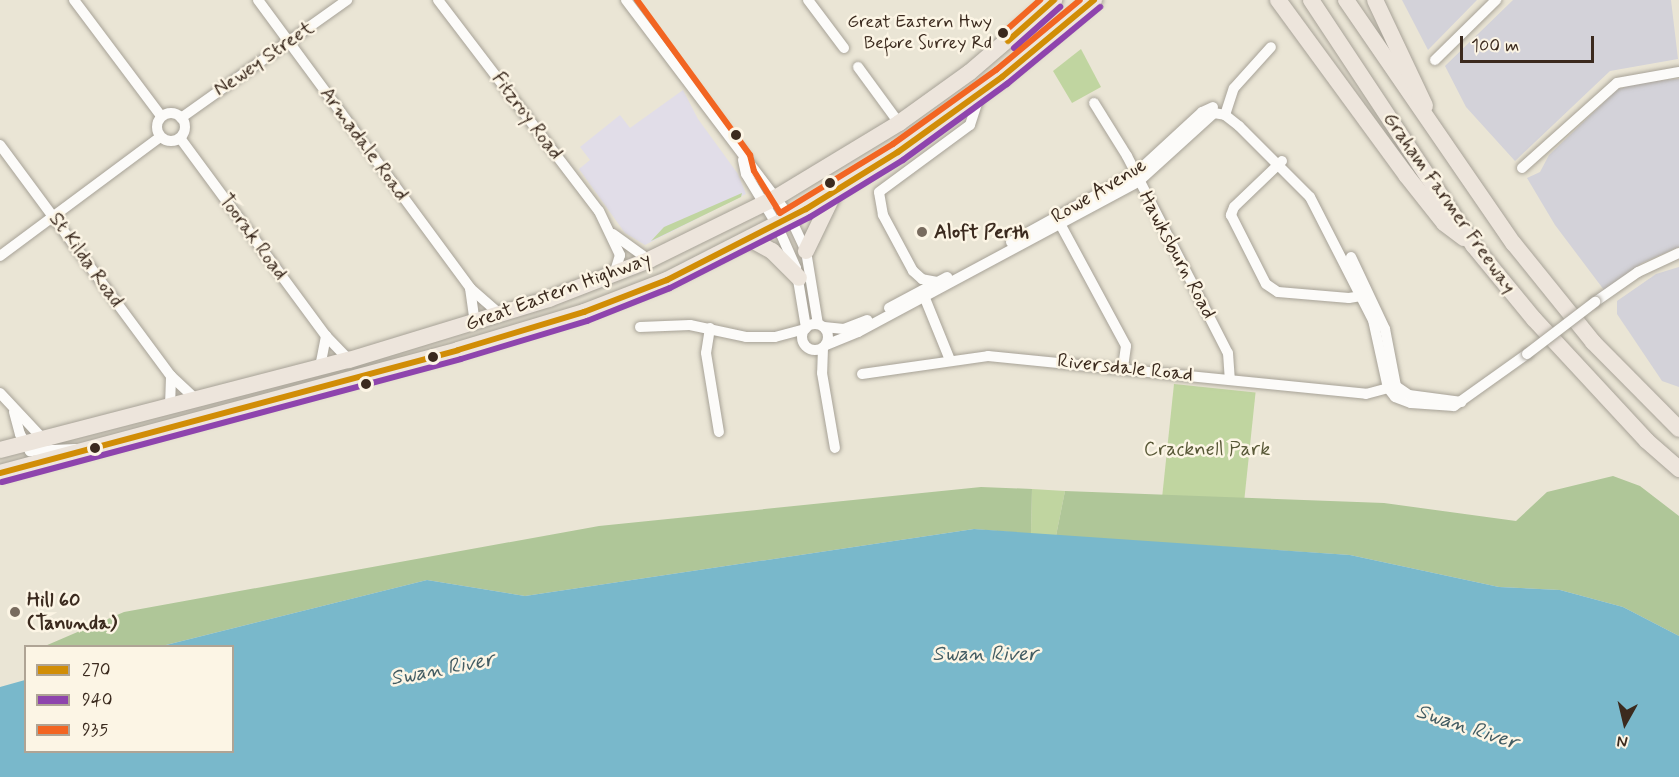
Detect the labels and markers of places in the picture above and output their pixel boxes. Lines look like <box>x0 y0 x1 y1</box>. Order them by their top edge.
place label: Great Eastern Hwy Before Surrey Rd <box>849 12 992 54</box>
marker: Great Eastern Hwy Before Surrey Rd <box>997 27 1009 39</box>
unlabelled marker <box>730 129 742 141</box>
unlabelled marker <box>824 177 836 189</box>
place label: Aloft Perth <box>934 220 1029 244</box>
marker: Aloft Perth <box>915 225 929 239</box>
unlabelled marker <box>427 351 439 363</box>
unlabelled marker <box>360 378 372 390</box>
unlabelled marker <box>89 442 101 454</box>
place label: Hill 60 (Tanunda) <box>27 588 117 635</box>
marker: Hill 60 (Tanunda) <box>8 605 22 619</box>

